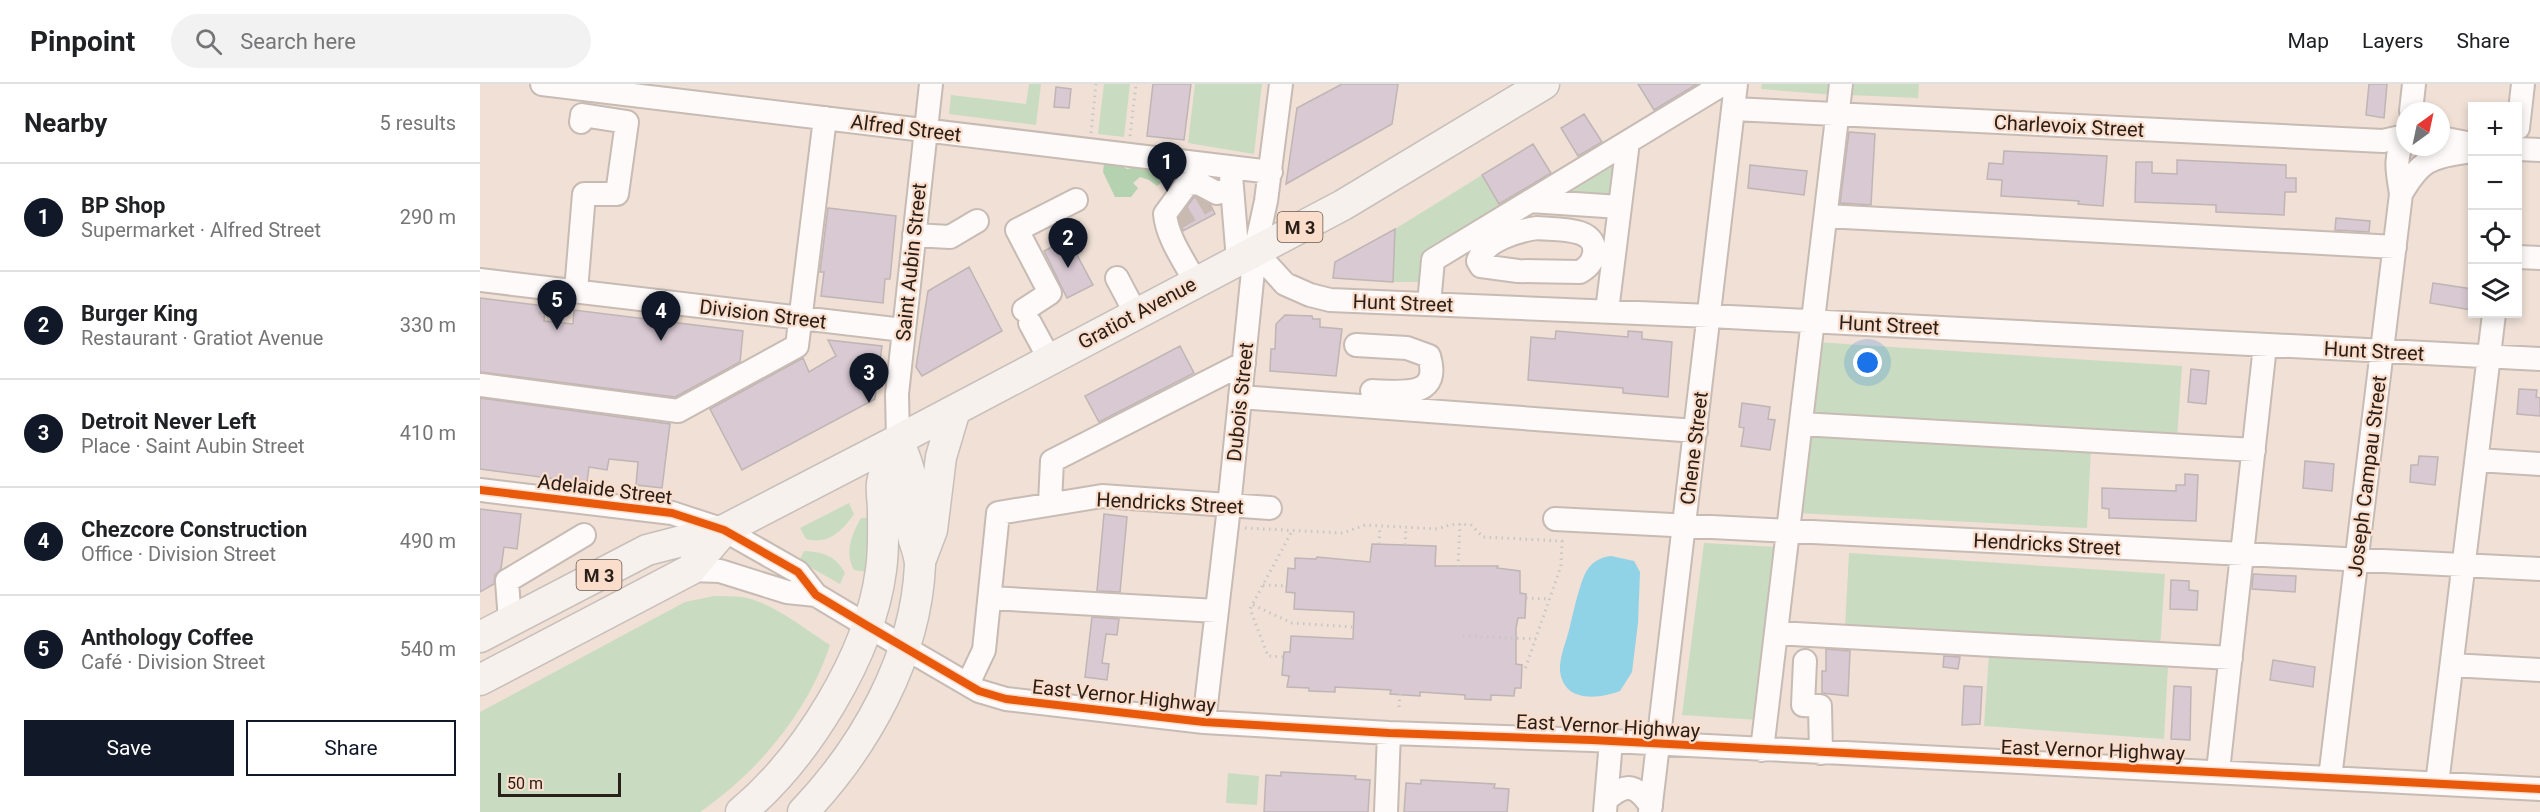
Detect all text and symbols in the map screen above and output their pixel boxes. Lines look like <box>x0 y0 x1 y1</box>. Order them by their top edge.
search box <box>171 14 591 68</box>
text: Pinpoint <box>30 25 135 58</box>
icon: search <box>192 25 225 58</box>
text: Search here <box>240 29 356 54</box>
text: Map <box>2287 29 2329 53</box>
text: Layers <box>2362 29 2423 53</box>
text: Share <box>2456 29 2510 53</box>
north arrow <box>2396 102 2450 156</box>
map controls <box>2468 102 2522 318</box>
button: + <box>2468 102 2522 156</box>
text: Nearby <box>24 108 107 138</box>
street label: Alfred Street <box>849 109 963 147</box>
street label: Charlevoix Street <box>1993 110 2145 142</box>
text: 5 results <box>380 111 456 135</box>
pin: 1 <box>1148 142 1186 192</box>
button: − <box>2468 156 2522 210</box>
street label: Saint Aubin Street <box>891 182 931 342</box>
text: BP Shop <box>81 193 165 218</box>
text: 1 <box>38 205 49 229</box>
text: 290 m <box>400 205 456 229</box>
button: locate <box>2468 210 2522 264</box>
road number: M 3 <box>1278 212 1322 242</box>
text: Supermarket · Alfred Street <box>81 218 321 242</box>
pin: 2 <box>1048 218 1088 268</box>
button: layers <box>2468 264 2522 318</box>
street label: Gratiot Avenue <box>1074 272 1200 354</box>
pin: 5 <box>538 280 577 330</box>
street label: Hunt Street <box>1352 289 1454 317</box>
pin: 4 <box>642 292 681 341</box>
street label: Division Street <box>698 294 828 334</box>
text: Burger King <box>81 301 198 326</box>
street label: Hunt Street <box>1838 310 1940 340</box>
text: 2 <box>38 313 49 337</box>
text: 330 m <box>400 313 456 337</box>
text: Restaurant · Gratiot Avenue <box>81 326 323 350</box>
street label: Hunt Street <box>2323 336 2425 366</box>
street label: Dubois Street <box>1222 341 1258 463</box>
your location <box>1853 348 1882 377</box>
pin: 3 <box>850 354 888 403</box>
street label: Joseph Campau Street <box>2343 374 2391 578</box>
street label: Chene Street <box>1675 390 1713 506</box>
text: Detroit Never Left <box>81 409 256 434</box>
text: 3 <box>38 421 49 445</box>
text: 410 m <box>400 421 456 445</box>
text: Place · Saint Aubin Street <box>81 434 305 458</box>
street label: Adelaide Street <box>536 469 674 509</box>
street label: Hendricks Street <box>1096 487 1244 519</box>
text: Chezcore Construction <box>81 517 307 542</box>
street label: Hendricks Street <box>1973 528 2121 560</box>
text: 4 <box>38 529 49 553</box>
text: 490 m <box>400 529 456 553</box>
text: Office · Division Street <box>81 542 276 566</box>
road number: M 3 <box>576 560 622 590</box>
text: Anthology Coffee <box>81 625 253 650</box>
text: 5 <box>38 637 49 661</box>
text: 540 m <box>400 637 456 661</box>
text: Café · Division Street <box>81 650 265 674</box>
street label: East Vernor Highway <box>1031 674 1218 718</box>
street label: East Vernor Highway <box>1515 709 1701 743</box>
button: Save <box>24 720 234 776</box>
button: Share <box>246 720 456 776</box>
street label: East Vernor Highway <box>2000 735 2186 765</box>
scale bar <box>498 770 621 798</box>
text: 50 m <box>507 774 543 793</box>

